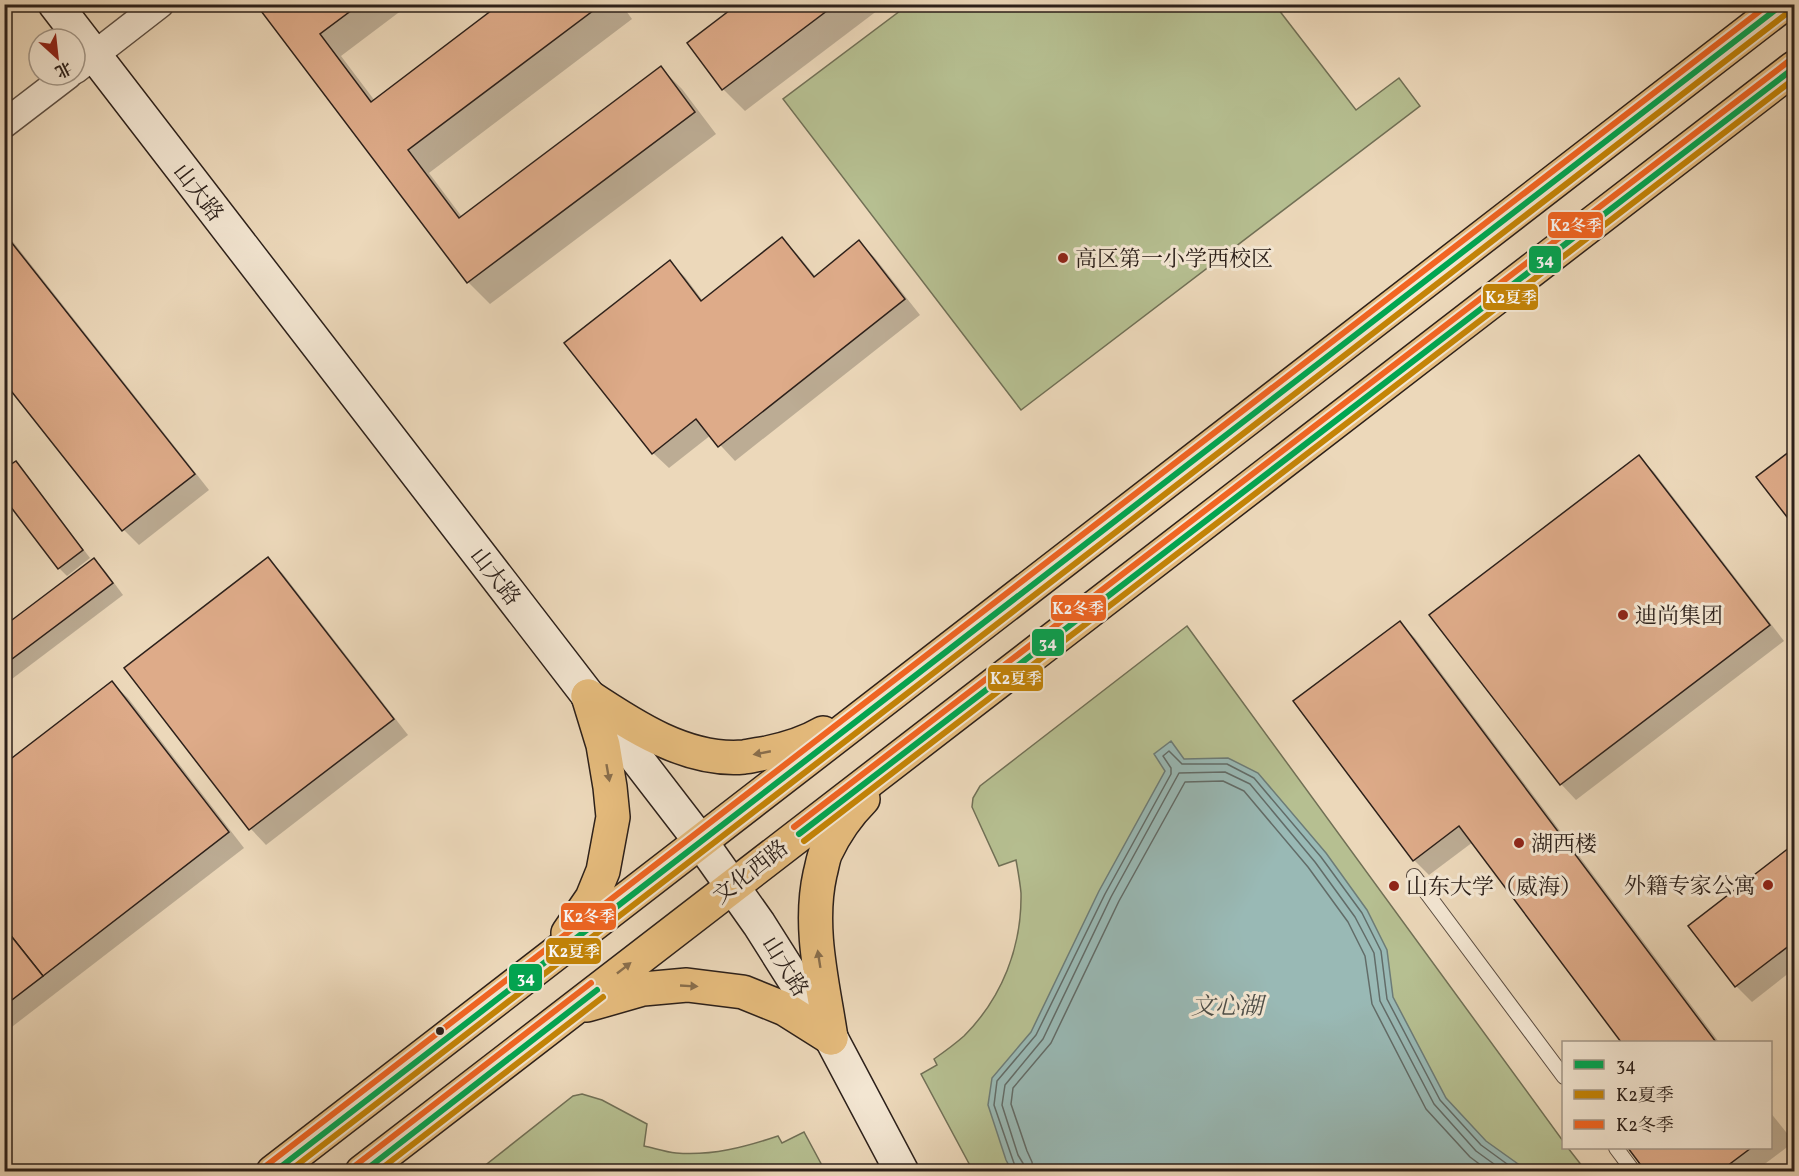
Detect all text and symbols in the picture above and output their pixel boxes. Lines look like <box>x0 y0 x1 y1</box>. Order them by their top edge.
north arrow <box>27 27 87 87</box>
text: 北 <box>51 55 75 82</box>
street label: 山大路 <box>164 158 230 229</box>
line badge: K2冬季 <box>1547 211 1604 239</box>
text: K2冬季 <box>1550 216 1602 238</box>
place label: 高区第一小学西校区 <box>1075 245 1273 276</box>
line badge: 34 <box>1528 245 1562 274</box>
text: 34 <box>1536 250 1554 272</box>
marker: 高区第一小学西校区 <box>1056 251 1070 265</box>
line badge: K2夏季 <box>1482 283 1539 311</box>
text: K2夏季 <box>1485 288 1537 310</box>
street label: 山大路 <box>461 542 527 613</box>
line badge: K2冬季 <box>1050 594 1107 622</box>
text: K2冬季 <box>1052 599 1104 621</box>
place label: 迪尚集团 <box>1635 602 1723 633</box>
marker: 迪尚集团 <box>1616 608 1630 622</box>
line badge: 34 <box>1031 628 1065 657</box>
text: 34 <box>1039 633 1057 655</box>
line badge: K2夏季 <box>987 664 1044 692</box>
text: K2夏季 <box>990 669 1042 691</box>
one-way arrow <box>752 749 771 758</box>
one-way arrow <box>604 764 613 783</box>
place label: 湖西楼 <box>1531 830 1597 861</box>
street label: 文化西路 <box>707 834 796 912</box>
marker: 湖西楼 <box>1512 836 1526 850</box>
place label: 外籍专家公寓 <box>1624 872 1756 903</box>
place label: 山东大学（威海） <box>1406 873 1582 904</box>
marker: 外籍专家公寓 <box>1761 878 1775 892</box>
marker: 山东大学（威海） <box>1387 879 1401 893</box>
line badge: K2冬季 <box>560 902 617 931</box>
text: K2冬季 <box>563 907 615 929</box>
street label: 山大路 <box>753 931 815 1004</box>
line badge: K2夏季 <box>545 937 602 965</box>
text: K2夏季 <box>548 942 600 964</box>
one-way arrow <box>815 950 824 969</box>
line badge: 34 <box>508 963 543 992</box>
one-way arrow <box>617 963 632 975</box>
text: 34 <box>517 968 535 990</box>
one-way arrow <box>680 981 699 990</box>
water label: 文心湖 <box>1191 991 1267 1025</box>
unlabelled marker <box>434 1025 446 1037</box>
legend <box>1562 1041 1772 1149</box>
text: 34 <box>1616 1054 1636 1079</box>
text: K2夏季 <box>1616 1084 1674 1109</box>
text: K2冬季 <box>1616 1114 1674 1139</box>

